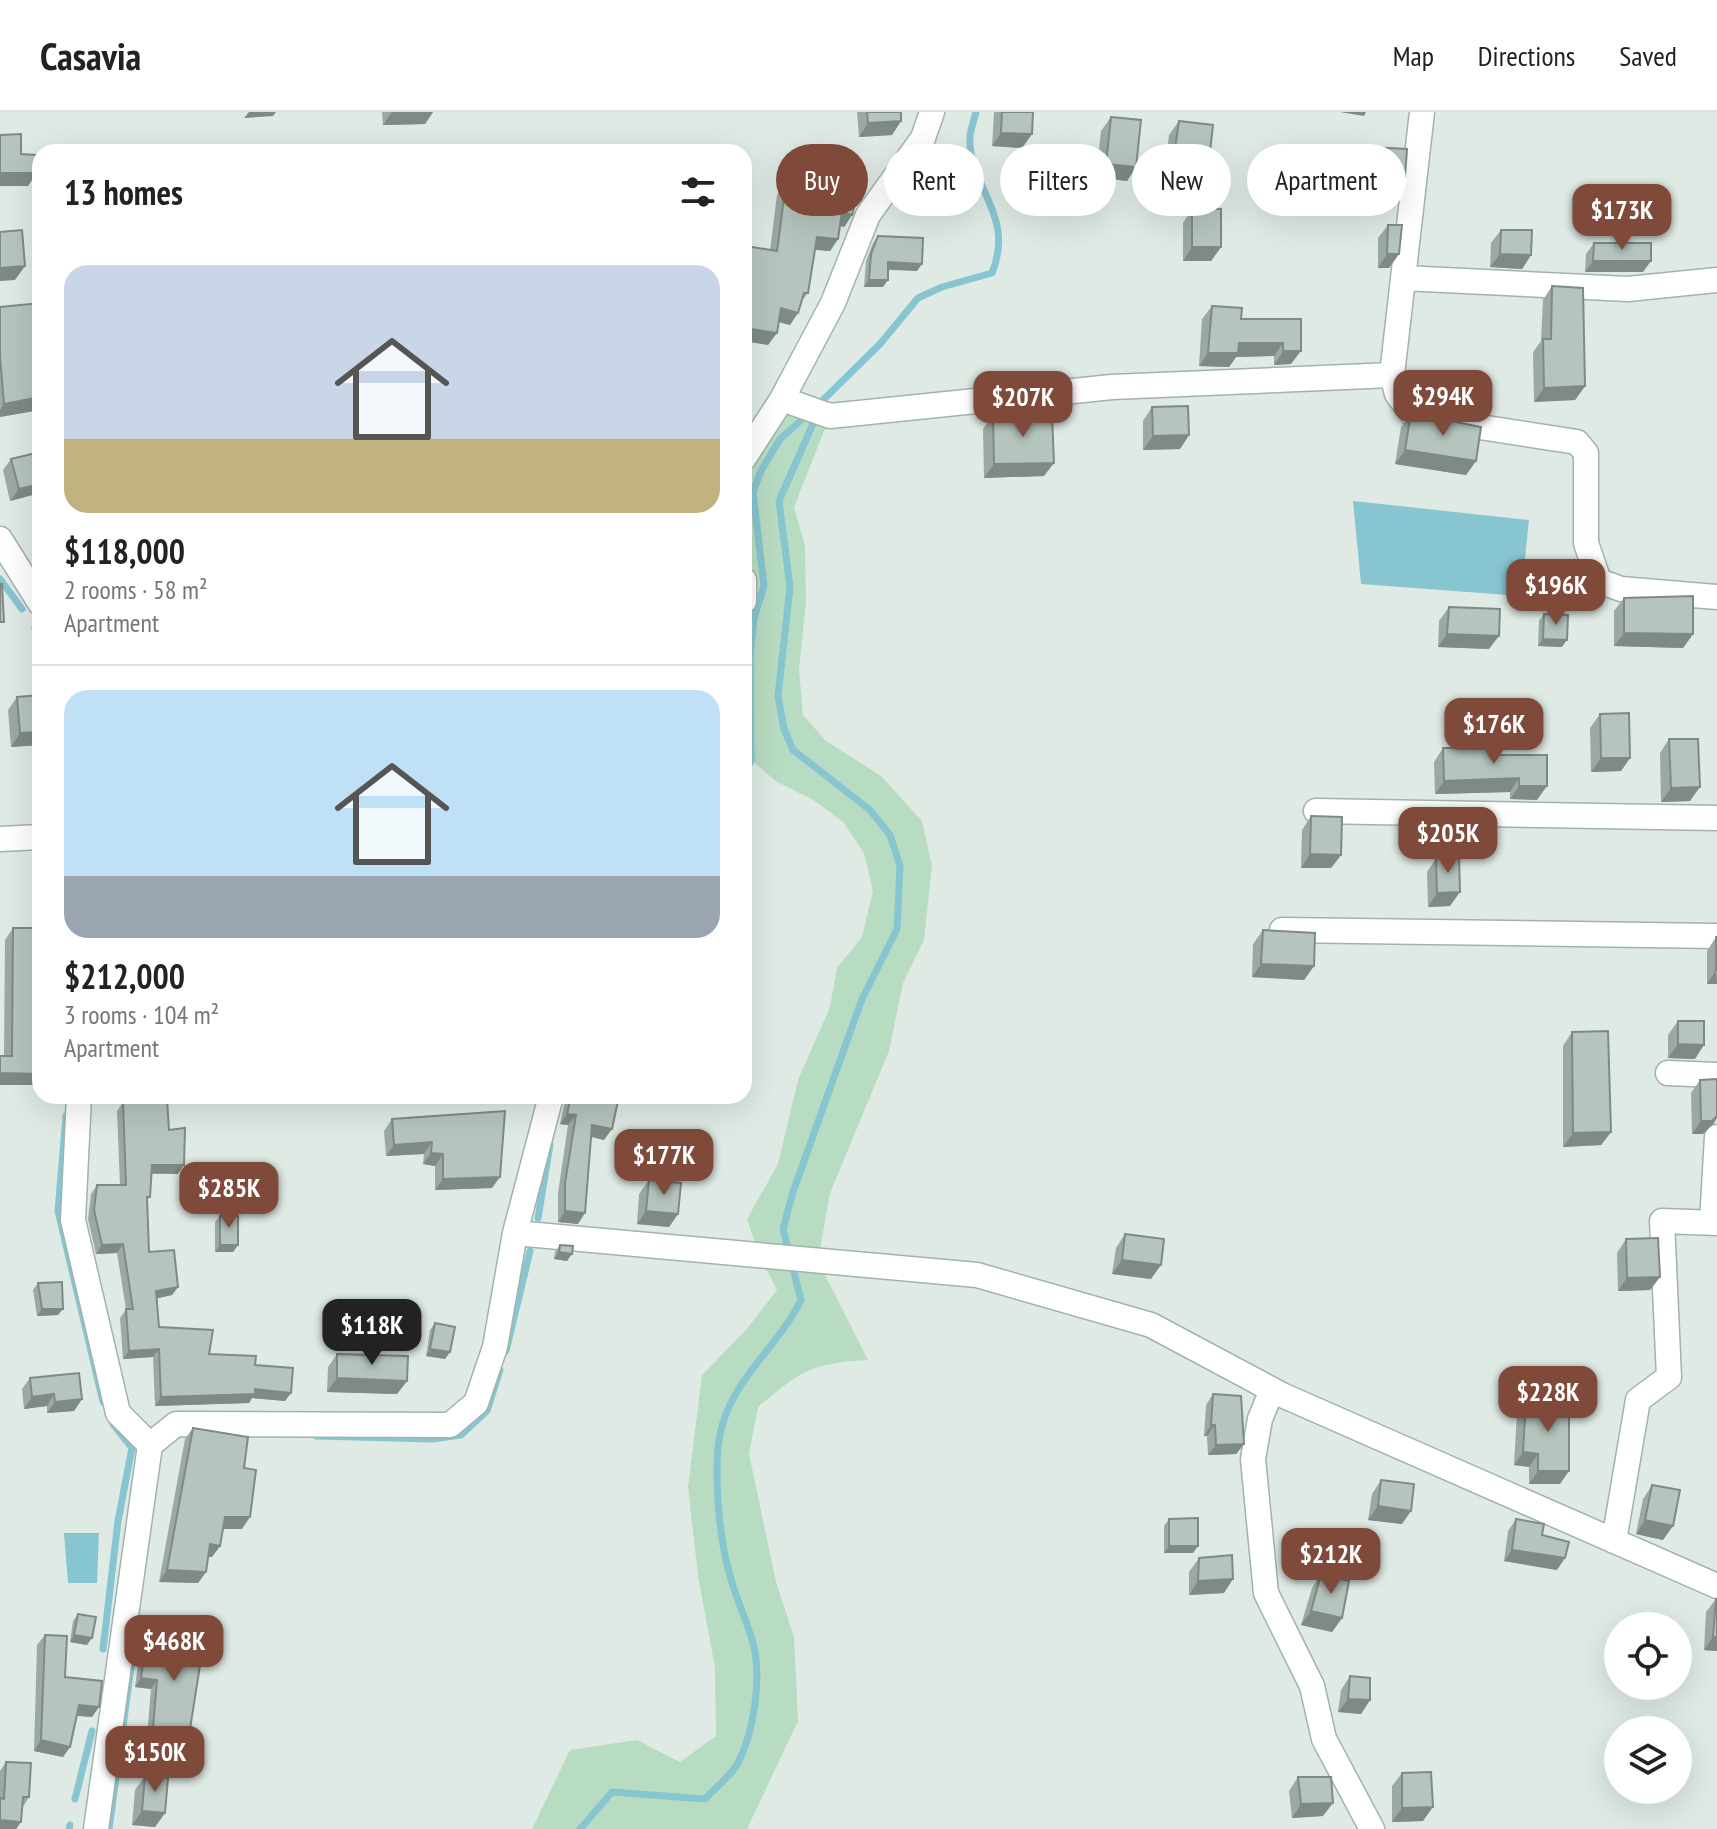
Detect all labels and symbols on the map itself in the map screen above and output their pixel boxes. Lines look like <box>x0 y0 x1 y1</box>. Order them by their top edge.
pin: $173K <box>1566 184 1678 252</box>
pin: $294K <box>1387 370 1499 438</box>
pin: $207K <box>967 371 1079 439</box>
pin: $196K <box>1500 559 1612 627</box>
pin: $176K <box>1438 698 1550 766</box>
pin: $205K <box>1392 807 1504 875</box>
pin: $177K <box>608 1129 720 1197</box>
pin: $285K <box>173 1162 285 1230</box>
pin: $118K <box>316 1299 428 1367</box>
pin: $228K <box>1492 1366 1604 1434</box>
pin: $212K <box>1275 1528 1387 1596</box>
pin: $468K <box>118 1615 230 1683</box>
pin: $150K <box>99 1726 211 1794</box>

